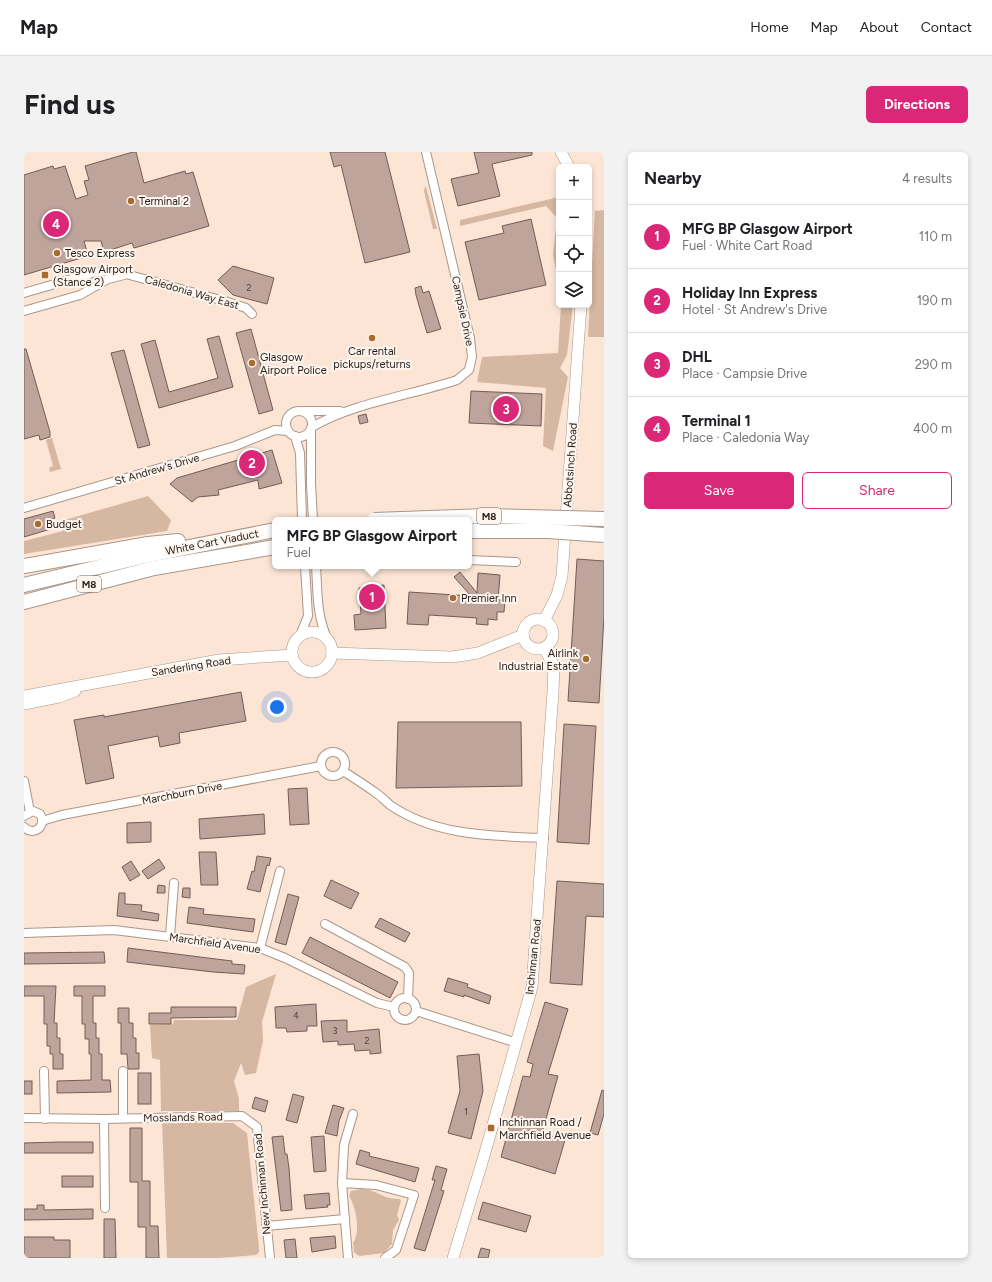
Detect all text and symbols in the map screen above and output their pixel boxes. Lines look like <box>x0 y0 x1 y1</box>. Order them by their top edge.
text: Map <box>20 16 58 39</box>
text: Home <box>750 19 789 36</box>
text: Map <box>811 19 838 36</box>
text: About <box>860 19 899 36</box>
text: Contact <box>921 19 972 36</box>
button: Directions <box>866 86 968 123</box>
text: Find us <box>24 87 115 121</box>
map controls <box>556 164 592 308</box>
button: + <box>556 164 592 200</box>
text: Nearby <box>644 168 702 188</box>
text: 4 results <box>902 171 952 186</box>
place label: Terminal 2 <box>139 195 189 208</box>
marker: Terminal 2 <box>126 196 136 206</box>
button: − <box>556 200 592 236</box>
pin: 4 <box>43 209 69 239</box>
text: MFG BP Glasgow Airport <box>682 220 853 238</box>
text: 1 <box>654 229 660 244</box>
text: 110 m <box>919 229 952 244</box>
button: locate <box>556 236 592 272</box>
text: Fuel · White Cart Road <box>682 238 812 253</box>
place label: Tesco Express <box>65 247 135 260</box>
marker: Tesco Express <box>52 248 62 258</box>
place label: Glasgow Airport (Stance 2) <box>53 263 133 289</box>
marker: Glasgow Airport (Stance 2) <box>40 270 50 280</box>
button: layers <box>556 272 592 308</box>
street label: Caledonia Way East <box>143 273 240 312</box>
street label: Campsie Drive <box>449 275 476 347</box>
house number: 2 <box>246 282 252 293</box>
text: Holiday Inn Express <box>682 284 817 302</box>
text: 2 <box>653 293 661 308</box>
text: 190 m <box>917 293 952 308</box>
text: Hotel · St Andrew's Drive <box>682 302 827 317</box>
marker: Car rental pickups/returns <box>367 333 377 343</box>
place label: Car rental pickups/returns <box>333 345 411 371</box>
text: DHL <box>682 348 712 366</box>
place label: Glasgow Airport Police <box>260 351 327 377</box>
text: 3 <box>653 357 661 372</box>
text: 290 m <box>915 357 952 372</box>
marker: Glasgow Airport Police <box>247 358 257 368</box>
text: Place · Campsie Drive <box>682 366 807 381</box>
pin: 3 <box>493 394 519 424</box>
text: Terminal 1 <box>682 412 751 430</box>
text: 4 <box>653 421 661 436</box>
text: 400 m <box>913 421 952 436</box>
street label: Abbotsinch Road <box>561 422 580 508</box>
text: Place · Caledonia Way <box>682 430 809 445</box>
pin: 2 <box>239 448 265 478</box>
street label: St Andrew's Drive <box>113 451 201 488</box>
button: Save <box>644 472 794 509</box>
button: Share <box>802 472 952 509</box>
road number: M8 <box>477 508 501 524</box>
popup <box>272 517 472 569</box>
place label: Budget <box>46 518 82 531</box>
marker: Budget <box>33 519 43 529</box>
street label: White Cart Viaduct <box>164 527 260 558</box>
text: MFG BP Glasgow Airport <box>287 527 457 545</box>
text: Fuel <box>287 545 311 560</box>
road number: M8 <box>77 576 101 592</box>
pin: 1 <box>359 582 385 612</box>
place label: Premier Inn <box>461 592 517 605</box>
marker: Premier Inn <box>448 593 458 603</box>
place label: Airlink Industrial Estate <box>498 647 579 673</box>
street label: Sanderling Road <box>150 654 232 679</box>
marker: Airlink Industrial Estate <box>581 654 591 664</box>
your location <box>267 697 287 717</box>
street label: Marchburn Drive <box>141 779 223 808</box>
street label: Inchinnan Road <box>523 919 544 995</box>
street label: Marchfield Avenue <box>168 931 261 956</box>
house number: 4 <box>293 1010 299 1021</box>
house number: 3 <box>333 1025 338 1036</box>
house number: 2 <box>364 1035 370 1046</box>
house number: 1 <box>464 1106 468 1117</box>
street label: Mosslands Road <box>143 1110 223 1125</box>
place label: Inchinnan Road / Marchfield Avenue <box>499 1116 591 1142</box>
marker: Inchinnan Road / Marchfield Avenue <box>486 1123 496 1133</box>
street label: New Inchinnan Road <box>252 1133 273 1235</box>

